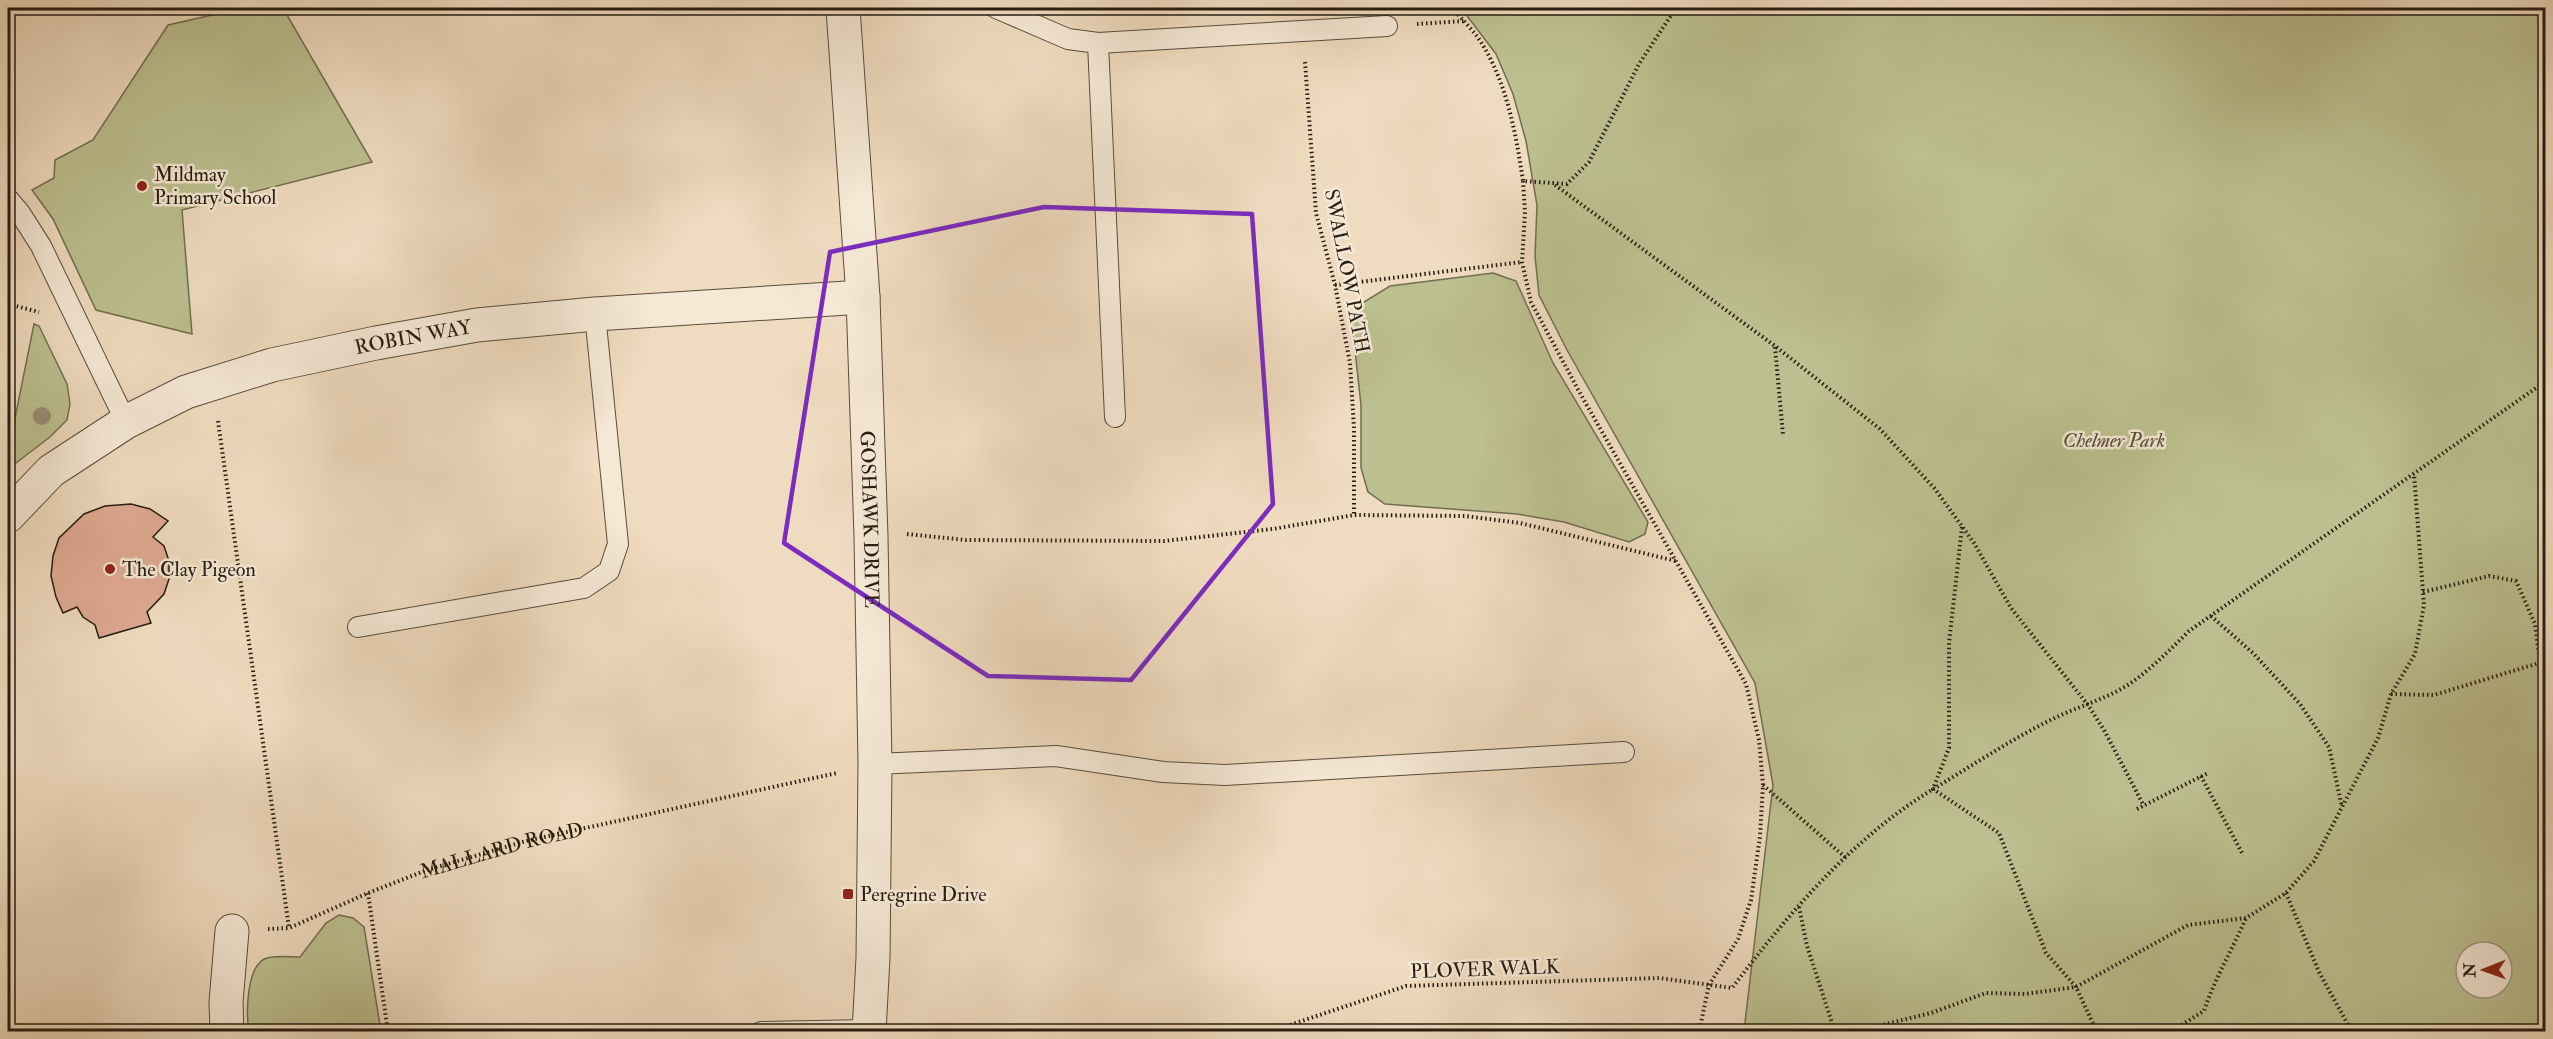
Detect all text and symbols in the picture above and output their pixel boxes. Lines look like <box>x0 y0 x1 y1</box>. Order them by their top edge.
place label: Mildmay Primary School <box>154 162 276 210</box>
marker: Mildmay Primary School <box>135 179 149 193</box>
street label: SWALLOW PATH <box>1319 187 1375 355</box>
street label: ROBIN WAY <box>352 313 475 360</box>
park label: Chelmer Park <box>2063 428 2165 453</box>
street label: GOSHAWK DRIVE <box>855 430 885 608</box>
place label: The Clay Pigeon <box>122 557 256 582</box>
marker: The Clay Pigeon <box>103 562 117 576</box>
street label: MALLARD ROAD <box>417 816 585 884</box>
place label: Peregrine Drive <box>860 882 987 907</box>
marker: Peregrine Drive <box>841 887 855 901</box>
north arrow <box>2454 940 2514 1000</box>
street label: PLOVER WALK <box>1410 954 1561 984</box>
text: N <box>2460 962 2480 979</box>

